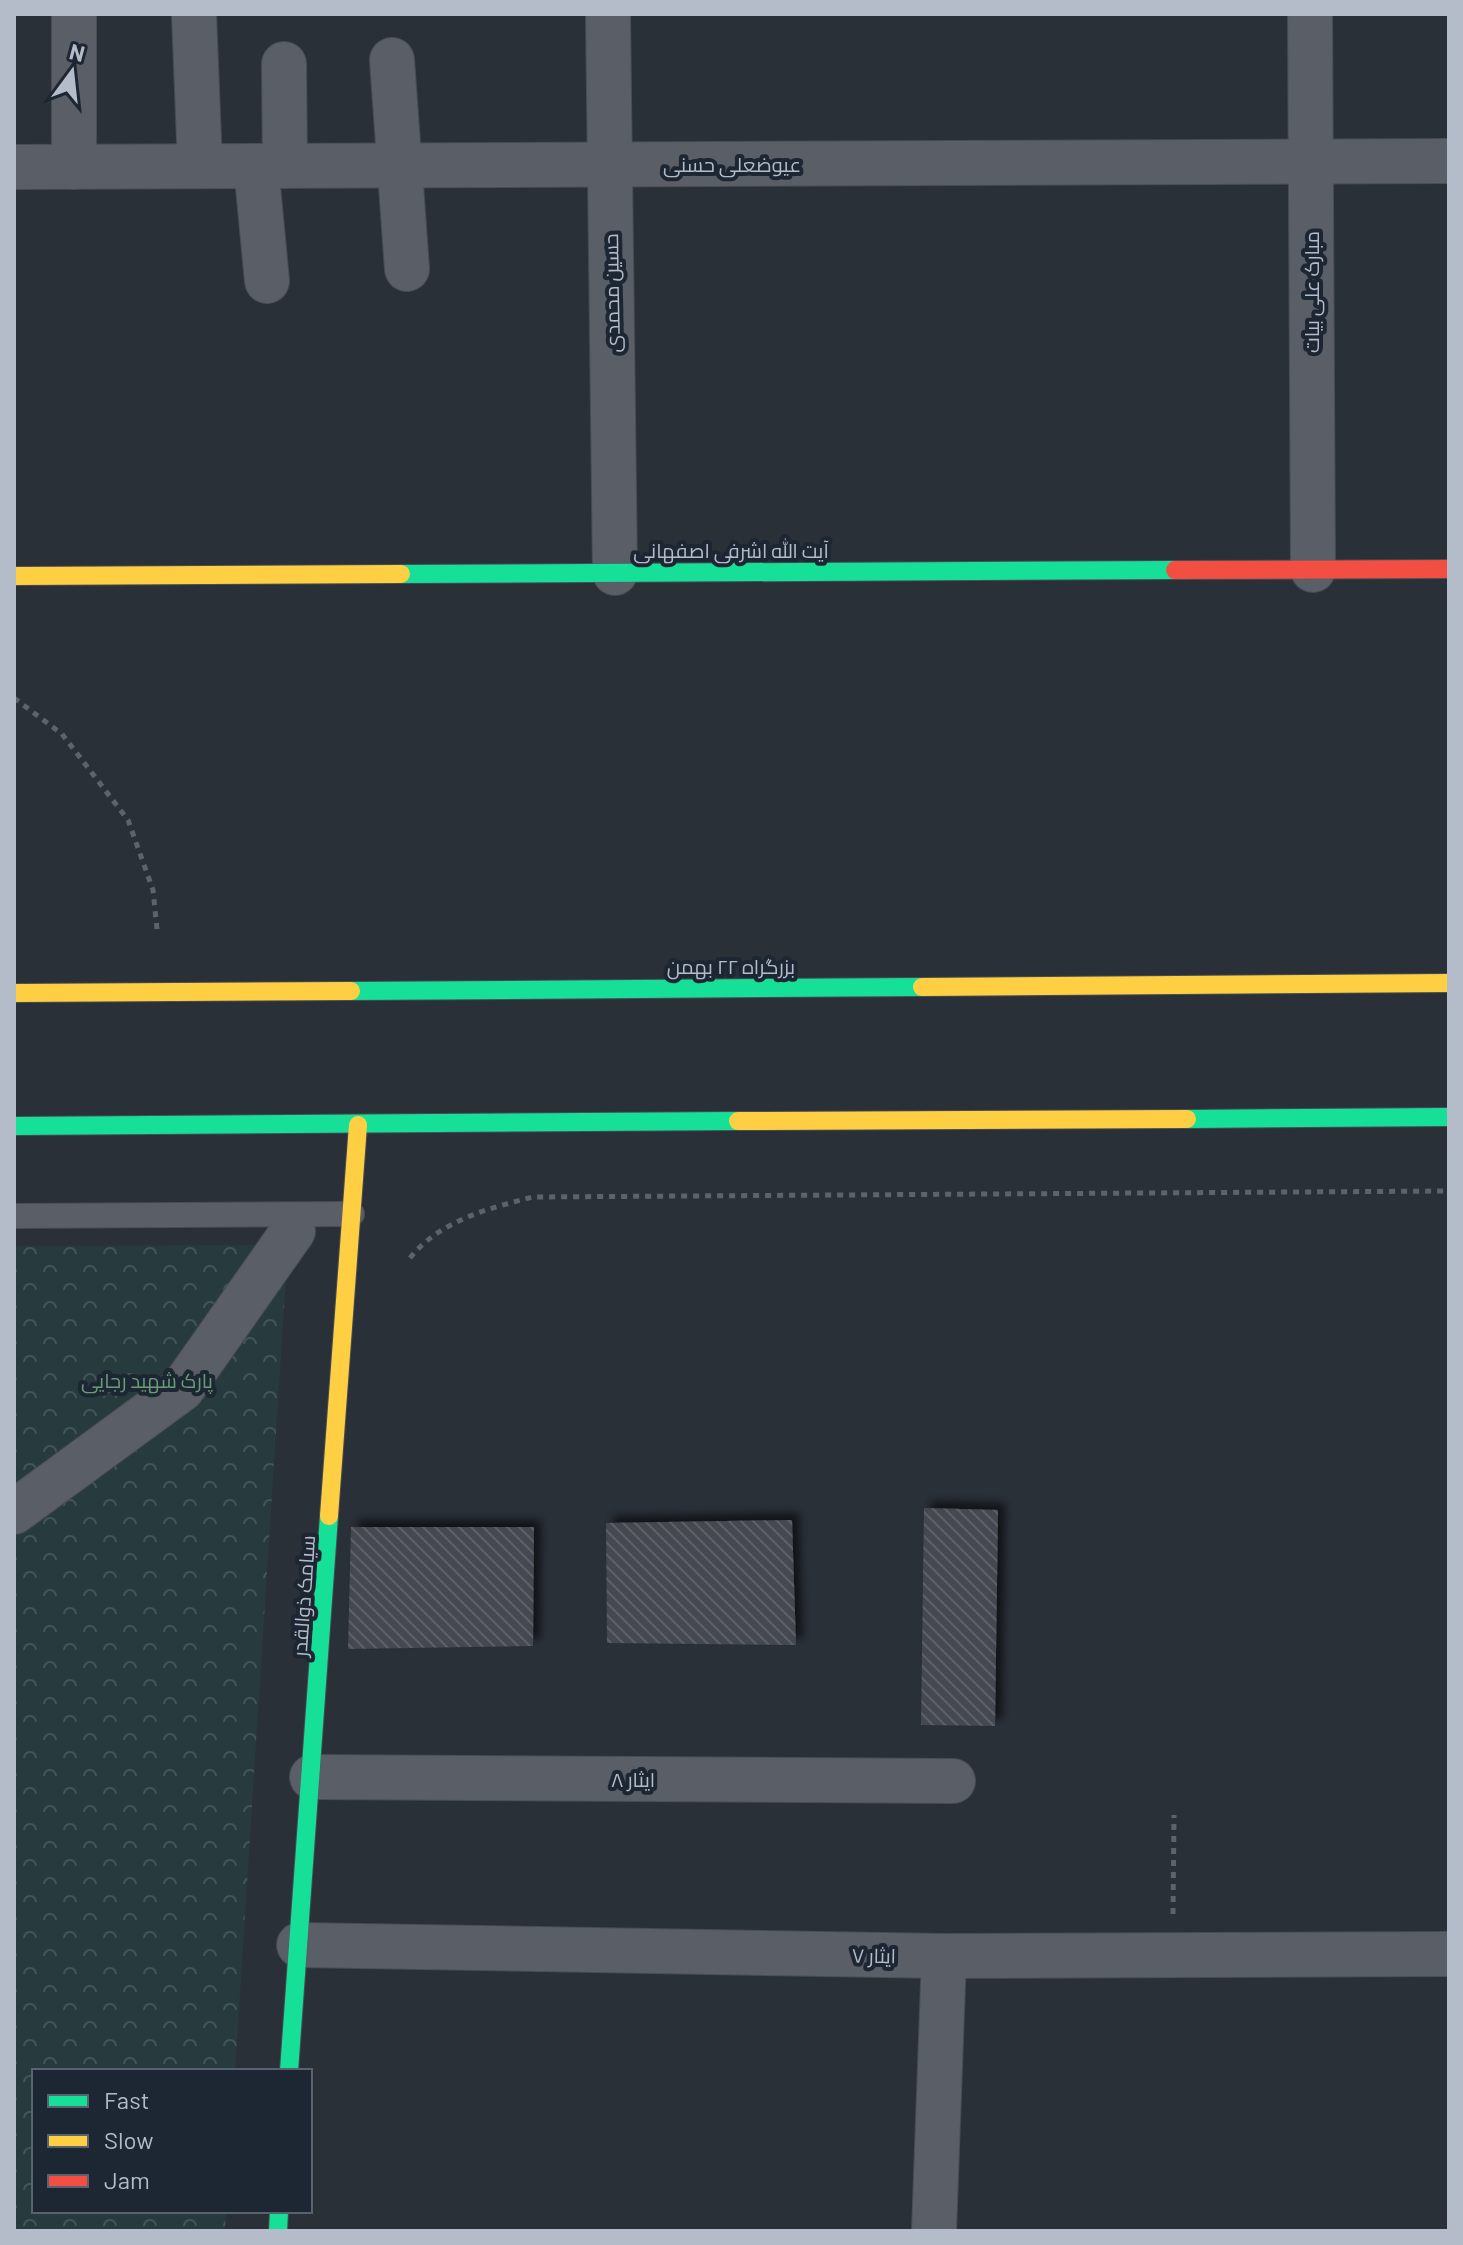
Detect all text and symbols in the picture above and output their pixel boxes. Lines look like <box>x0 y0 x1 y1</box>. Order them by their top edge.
north arrow <box>32 32 112 112</box>
text: N <box>67 37 88 66</box>
street label: عیوضعلی حسنی <box>663 152 801 178</box>
street label: مبارک علی بیات <box>1299 231 1325 353</box>
street label: حسین محمدی <box>598 233 626 353</box>
street label: آیت الله اشرفی اصفهانی <box>633 538 829 564</box>
street label: بزرگراه ۲۲ بهمن <box>667 954 795 980</box>
park label: پارک شهید رجایی <box>81 1368 214 1394</box>
street label: سیامک ذوالقدر <box>287 1534 320 1659</box>
street label: ایثار ۸ <box>611 1767 655 1792</box>
street label: ایثار ۷ <box>852 1943 896 1968</box>
legend <box>32 2069 312 2213</box>
text: Fast <box>104 2085 149 2114</box>
text: Slow <box>104 2125 153 2154</box>
text: Jam <box>104 2165 150 2194</box>

